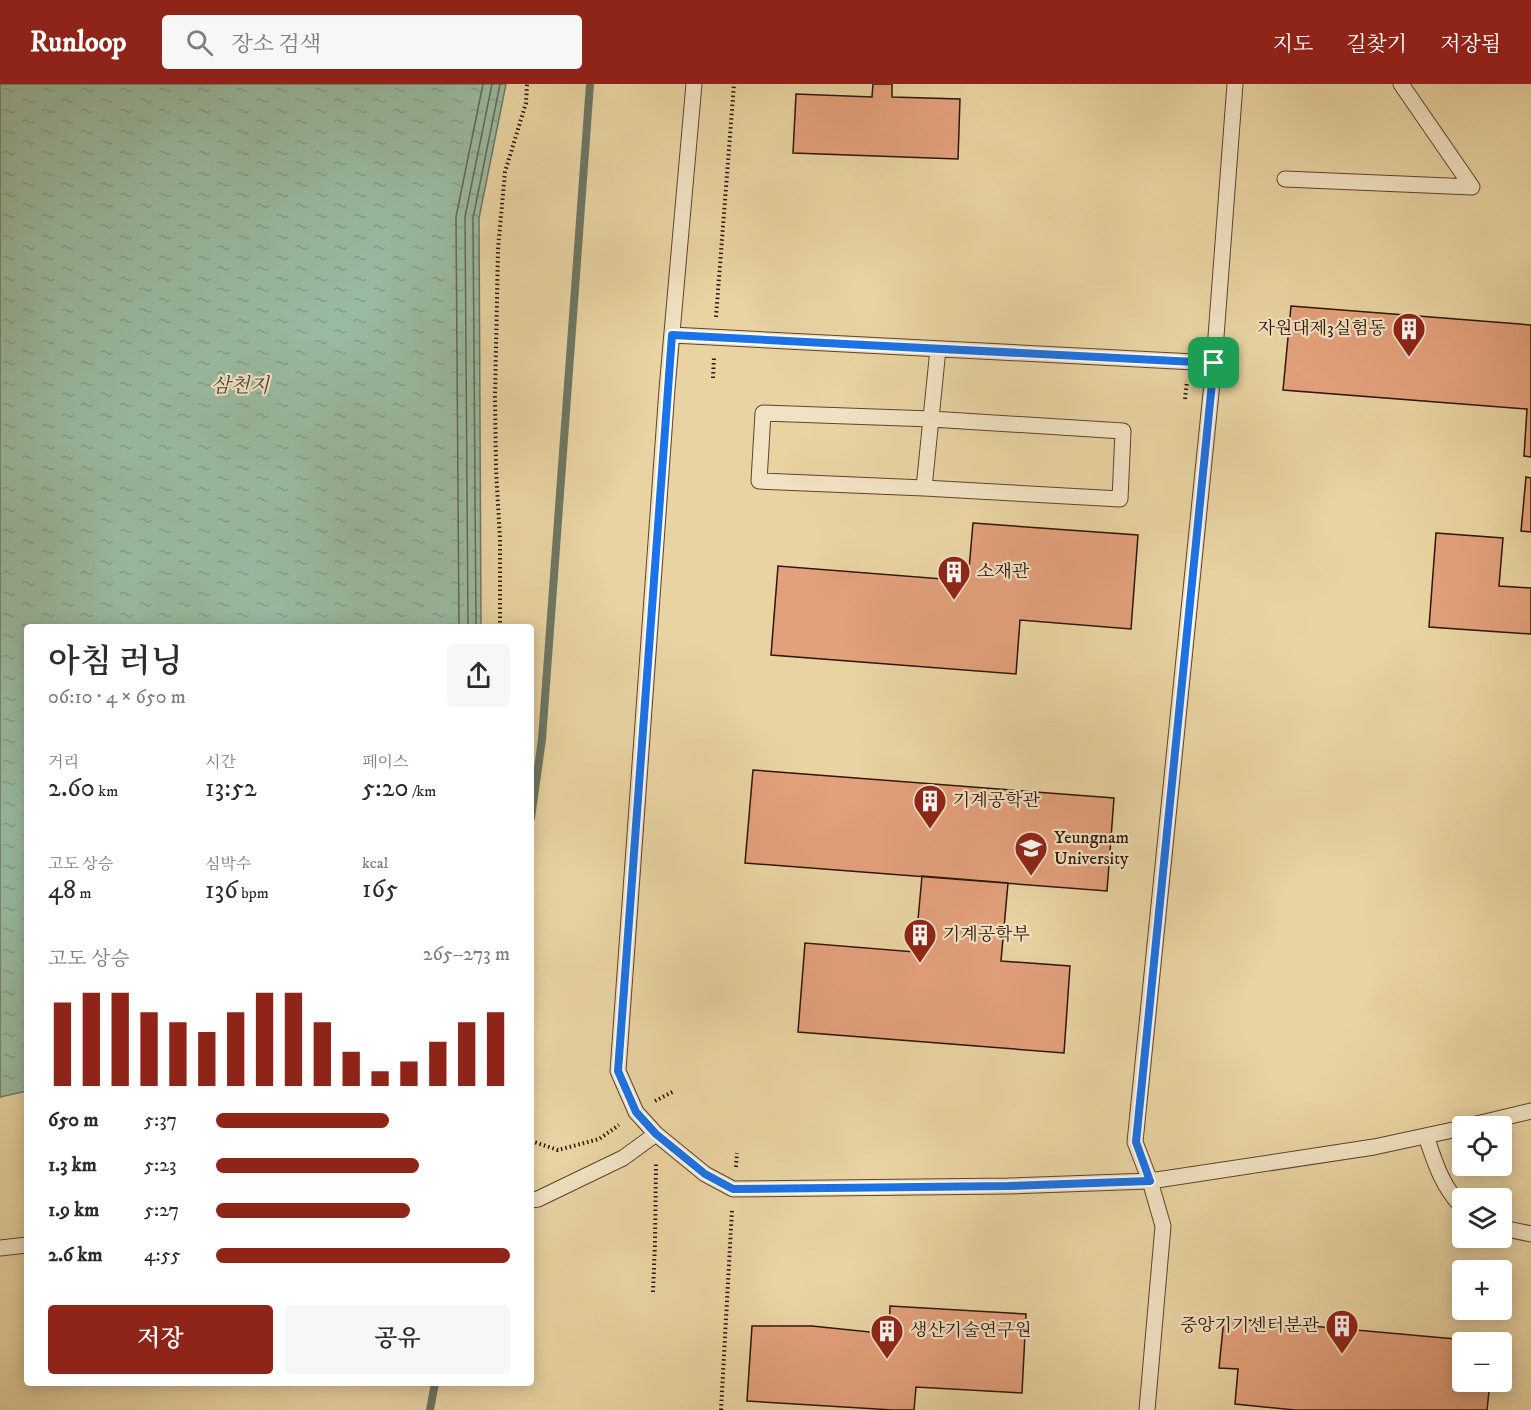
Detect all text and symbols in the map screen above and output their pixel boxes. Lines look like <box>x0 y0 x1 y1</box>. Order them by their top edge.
search box <box>162 15 582 69</box>
text: Runloop <box>30 25 126 60</box>
icon: search <box>183 26 216 59</box>
text: 장소 검색 <box>231 31 321 58</box>
text: 지도 <box>1273 32 1313 58</box>
text: 길찾기 <box>1346 32 1407 58</box>
text: 저장됨 <box>1440 32 1501 58</box>
building icon: 자원대제3실험동 <box>1391 311 1427 358</box>
place label: 자원대제3실험동 <box>1258 318 1386 340</box>
pin <box>1188 337 1239 388</box>
icon: arrive <box>1197 346 1230 379</box>
water label: 삼천지 <box>211 374 271 399</box>
building icon: 소재관 <box>936 554 972 601</box>
place label: 소재관 <box>977 561 1030 583</box>
text: 아침 러닝 <box>48 642 183 683</box>
button: share <box>447 644 510 707</box>
text: 06:10 · 4 × 650 m <box>48 685 186 710</box>
text: 거리 <box>48 752 79 772</box>
text: 시간 <box>205 752 236 772</box>
text: 페이스 <box>362 752 408 772</box>
text: 2.60 <box>48 772 95 805</box>
text: 13:52 <box>205 772 257 805</box>
text: 5:20 <box>362 772 408 805</box>
text: km <box>95 781 118 801</box>
text: /km <box>408 781 436 801</box>
building icon: 기계공학관 <box>912 783 948 830</box>
place label: 기계공학관 <box>953 790 1041 812</box>
place label: Yeungnam University <box>1054 827 1129 870</box>
school or university icon: Yeungnam University <box>1013 830 1049 877</box>
text: kcal <box>362 853 388 873</box>
text: 고도 상승 <box>48 854 113 874</box>
text: 심박수 <box>205 854 251 874</box>
text: 165 <box>362 873 398 906</box>
text: 48 <box>48 874 76 907</box>
text: 136 <box>205 874 238 907</box>
text: m <box>76 883 91 903</box>
text: bpm <box>238 883 269 903</box>
building icon: 기계공학부 <box>902 917 938 964</box>
place label: 기계공학부 <box>943 924 1030 946</box>
text: 265–273 m <box>423 942 510 967</box>
text: 고도 상승 <box>48 947 130 972</box>
text: 650 m <box>48 1108 98 1133</box>
text: 5:37 <box>144 1108 177 1133</box>
map controls <box>1452 1116 1512 1392</box>
button: locate <box>1452 1116 1512 1176</box>
text: 1.3 km <box>48 1153 97 1178</box>
text: 5:23 <box>144 1153 176 1178</box>
button: layers <box>1452 1188 1512 1248</box>
text: 1.9 km <box>48 1198 99 1223</box>
text: 5:27 <box>144 1198 179 1223</box>
text: 2.6 km <box>48 1243 103 1268</box>
text: 4:55 <box>144 1243 181 1268</box>
button: + <box>1452 1260 1512 1320</box>
button: 저장 <box>48 1305 273 1374</box>
button: 공유 <box>285 1305 510 1374</box>
building icon: 중앙기기센터분관 <box>1324 1308 1360 1355</box>
building icon: 생산기술연구원 <box>869 1313 905 1360</box>
place label: 중앙기기센터분관 <box>1180 1315 1320 1337</box>
place label: 생산기술연구원 <box>910 1320 1032 1342</box>
button: − <box>1452 1332 1512 1392</box>

